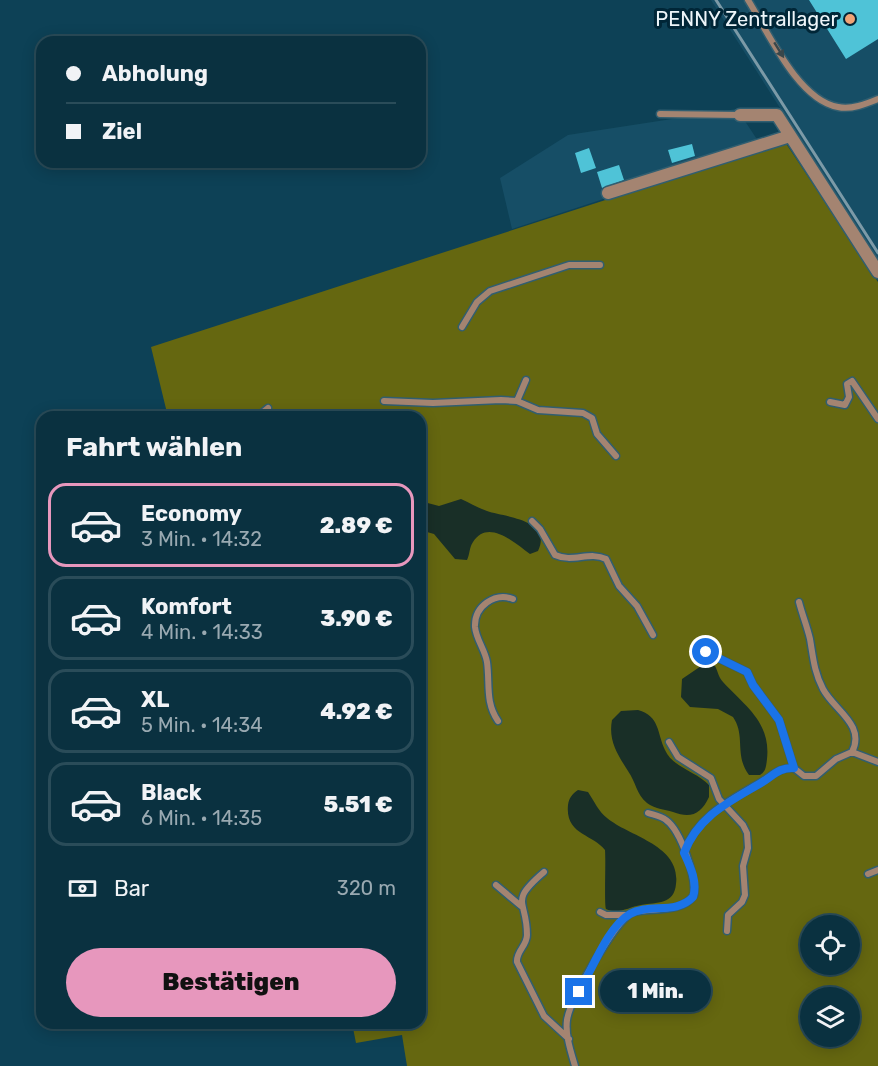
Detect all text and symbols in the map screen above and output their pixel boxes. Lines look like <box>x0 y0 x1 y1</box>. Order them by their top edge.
place label: PENNY Zentrallager <box>655 7 838 31</box>
marker: PENNY Zentrallager <box>843 12 857 26</box>
one-way arrow <box>774 42 785 58</box>
text: Abholung <box>102 60 208 87</box>
text: Ziel <box>102 118 142 145</box>
text: Fahrt wählen <box>66 431 242 463</box>
icon: car <box>69 498 123 552</box>
text: Economy <box>141 500 242 527</box>
text: 2.89 € <box>320 512 393 539</box>
text: 3 Min. · 14:32 <box>141 527 262 551</box>
icon: car <box>69 591 123 645</box>
text: Komfort <box>141 593 232 620</box>
text: 3.90 € <box>320 605 393 632</box>
text: 4 Min. · 14:33 <box>141 620 263 644</box>
route start <box>692 638 719 665</box>
icon: car <box>69 684 123 738</box>
text: XL <box>141 686 169 713</box>
text: 4.92 € <box>320 698 393 725</box>
text: 5 Min. · 14:34 <box>141 713 263 737</box>
icon: car <box>69 777 123 831</box>
text: Black <box>141 779 202 806</box>
text: 5.51 € <box>324 791 393 818</box>
text: 6 Min. · 14:35 <box>141 806 262 830</box>
icon: cash <box>66 872 99 905</box>
text: Bar <box>114 875 149 902</box>
text: 320 m <box>337 876 396 900</box>
map controls <box>800 915 860 1047</box>
button: locate <box>800 915 860 975</box>
button: Bestätigen <box>66 948 396 1017</box>
callout: 1 Min. <box>600 971 711 1013</box>
route end <box>565 978 592 1005</box>
text: 1 Min. <box>627 979 684 1003</box>
button: layers <box>800 987 860 1047</box>

